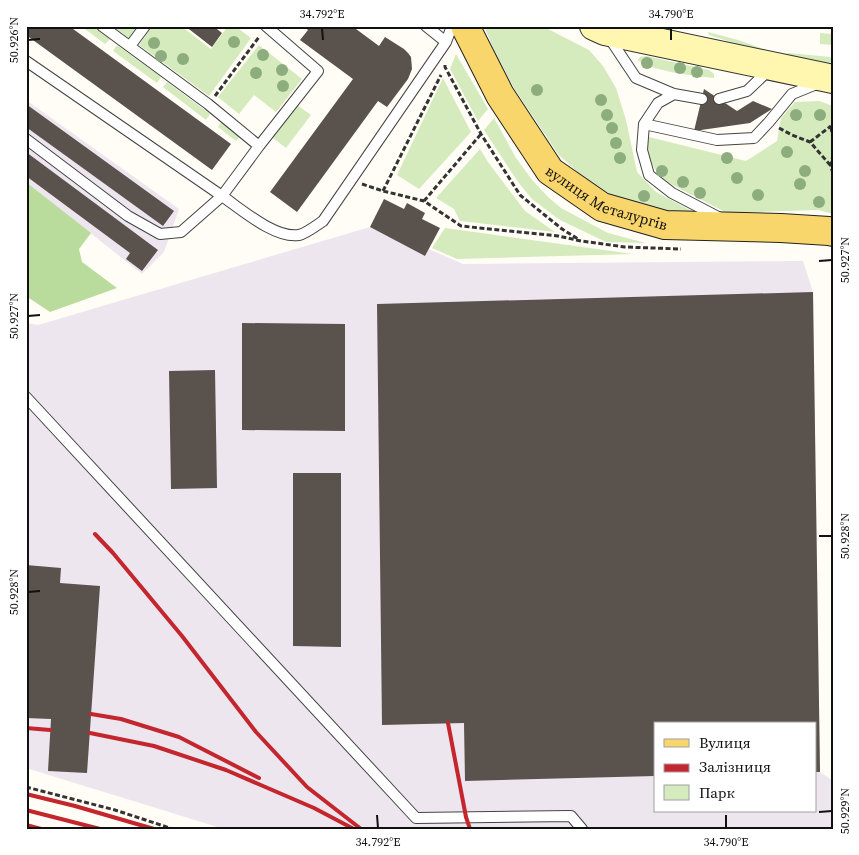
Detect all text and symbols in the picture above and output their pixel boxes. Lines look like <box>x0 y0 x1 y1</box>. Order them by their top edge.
text: 34.792°E <box>300 6 344 22</box>
text: 34.790°E <box>649 6 693 22</box>
text: 50.926°N <box>6 17 22 63</box>
street label: вулиця Металургів <box>542 160 670 235</box>
text: 50.927°N <box>837 237 853 283</box>
text: 50.927°N <box>6 293 22 339</box>
text: 50.928°N <box>837 513 853 559</box>
text: 50.928°N <box>6 569 22 615</box>
legend <box>654 722 816 812</box>
text: Вулиця <box>699 732 751 753</box>
text: Залізниця <box>699 756 771 777</box>
text: Парк <box>699 782 735 803</box>
text: 50.929°N <box>837 788 853 834</box>
text: 34.792°E <box>356 834 400 850</box>
text: 34.790°E <box>704 834 748 850</box>

